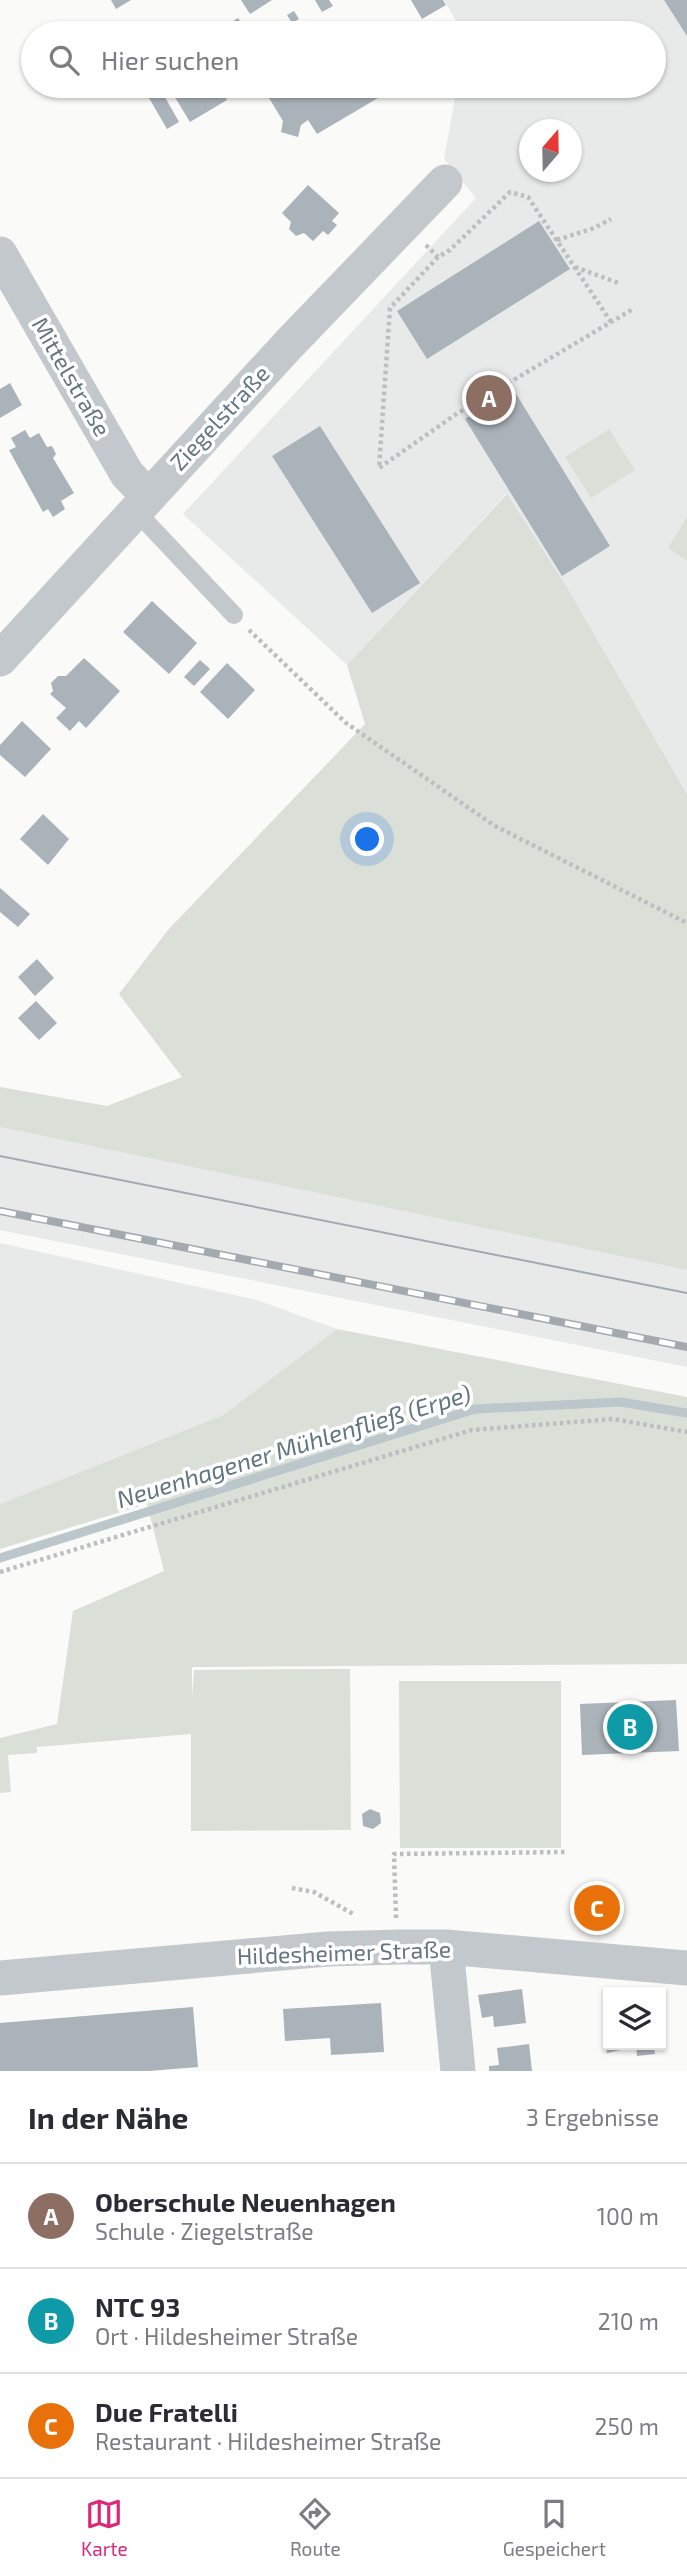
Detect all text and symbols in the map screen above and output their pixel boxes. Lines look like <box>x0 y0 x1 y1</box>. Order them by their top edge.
search box <box>21 21 666 98</box>
icon: search <box>45 41 83 79</box>
text: Hier suchen <box>101 44 239 75</box>
north arrow <box>519 119 582 182</box>
street label: Mittelstraße <box>27 312 117 441</box>
street label: Ziegelstraße <box>164 359 275 476</box>
pin: A <box>466 372 512 424</box>
your location <box>350 822 384 856</box>
water label: Neuenhagener Mühlenfließ (Erpe) <box>113 1378 474 1513</box>
pin: B <box>607 1701 653 1753</box>
pin: C <box>574 1882 620 1934</box>
street label: Hildesheimer Straße <box>236 1934 451 1970</box>
map controls <box>603 1987 666 2050</box>
button: layers <box>603 1987 666 2050</box>
text: In der Nähe <box>28 2099 189 2135</box>
text: 3 Ergebnisse <box>526 2103 659 2131</box>
text: Oberschule Neuenhagen <box>95 2186 396 2217</box>
text: A <box>43 2202 59 2230</box>
text: 100 m <box>597 2202 659 2230</box>
text: Schule · Ziegelstraße <box>95 2217 314 2245</box>
text: NTC 93 <box>95 2291 180 2322</box>
text: B <box>44 2307 58 2335</box>
text: 210 m <box>598 2307 659 2335</box>
text: Ort · Hildesheimer Straße <box>95 2322 358 2350</box>
text: Due Fratelli <box>95 2396 238 2427</box>
text: C <box>44 2412 58 2440</box>
text: 250 m <box>595 2412 659 2440</box>
text: Restaurant · Hildesheimer Straße <box>95 2427 441 2455</box>
tab: Karte <box>81 2495 128 2560</box>
tab: Route <box>290 2495 341 2560</box>
tab: Gespeichert <box>503 2495 606 2560</box>

